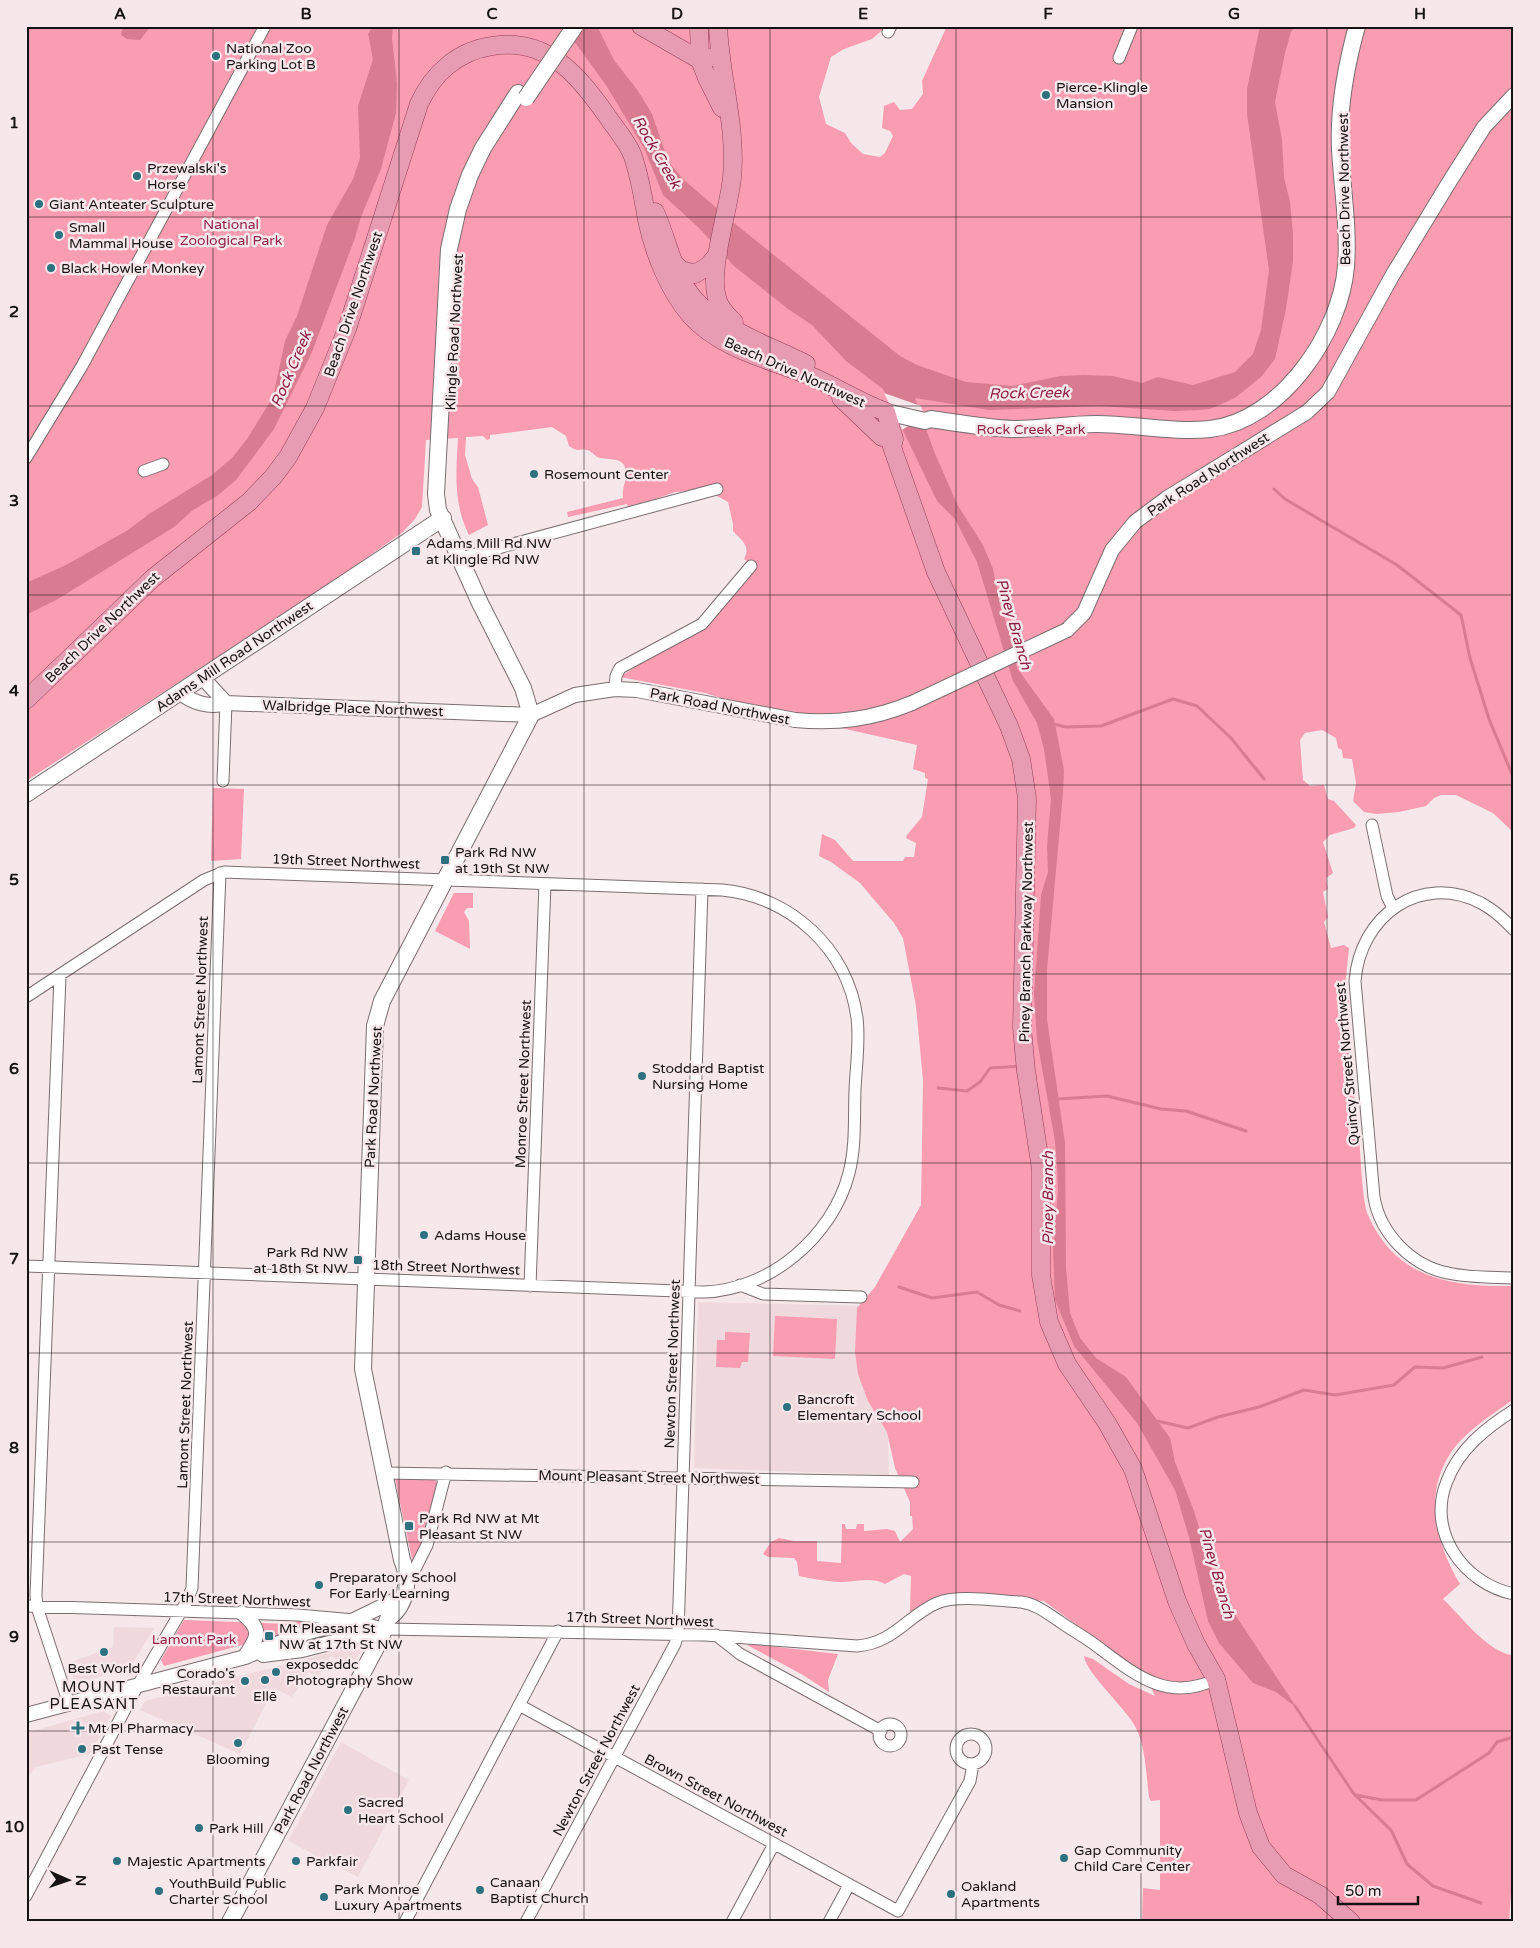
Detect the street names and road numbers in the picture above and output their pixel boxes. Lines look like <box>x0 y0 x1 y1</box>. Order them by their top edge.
street label: Beach Drive Northwest <box>1335 112 1354 266</box>
street label: Beach Drive Northwest <box>321 229 387 379</box>
street label: Klingle Road Northwest <box>442 252 467 411</box>
street label: Beach Drive Northwest <box>722 334 869 412</box>
street label: Park Road Northwest <box>1144 428 1273 520</box>
street label: Beach Drive Northwest <box>41 568 164 687</box>
street label: Adams Mill Road Northwest <box>152 597 317 715</box>
street label: Park Road Northwest <box>649 685 792 729</box>
street label: Walbridge Place Northwest <box>262 697 444 720</box>
street label: Piney Branch Parkway Northwest <box>1016 821 1037 1042</box>
street label: 19th Street Northwest <box>272 850 421 873</box>
street label: Lamont Street Northwest <box>189 915 212 1084</box>
street label: Quincy Street Northwest <box>1332 981 1363 1146</box>
street label: Monroe Street Northwest <box>512 999 535 1169</box>
street label: Park Road Northwest <box>361 1025 386 1168</box>
street label: 18th Street Northwest <box>372 1256 521 1279</box>
street label: Newton Street Northwest <box>661 1278 684 1449</box>
street label: Lamont Street Northwest <box>174 1320 197 1489</box>
street label: Mount Pleasant Street Northwest <box>538 1467 761 1488</box>
street label: 17th Street Northwest <box>163 1588 312 1611</box>
street label: 17th Street Northwest <box>566 1608 715 1631</box>
street label: Newton Street Northwest <box>549 1681 644 1839</box>
street label: Park Road Northwest <box>271 1703 353 1837</box>
street label: Brown Street Northwest <box>641 1750 791 1841</box>

